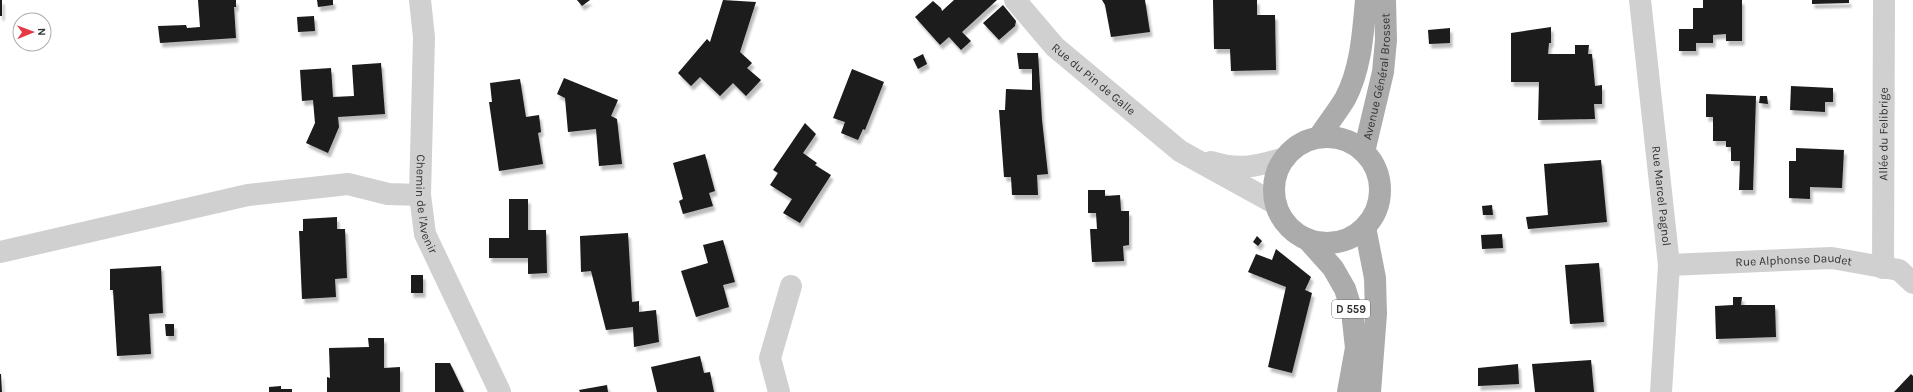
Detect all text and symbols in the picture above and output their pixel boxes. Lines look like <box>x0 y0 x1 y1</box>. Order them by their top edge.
north arrow <box>12 12 52 52</box>
street label: Avenue Général Brosset <box>1360 12 1393 141</box>
text: N <box>35 28 48 36</box>
street label: Rue du Pin de Galle <box>1049 40 1138 118</box>
street label: Allée du Felibrige <box>1876 87 1891 181</box>
street label: Rue Marcel Pagnol <box>1649 145 1674 247</box>
street label: Chemin de l'Avenir <box>413 154 441 256</box>
street label: Rue Alphonse Daudet <box>1735 251 1854 269</box>
road number: D 559 <box>1332 300 1370 318</box>

